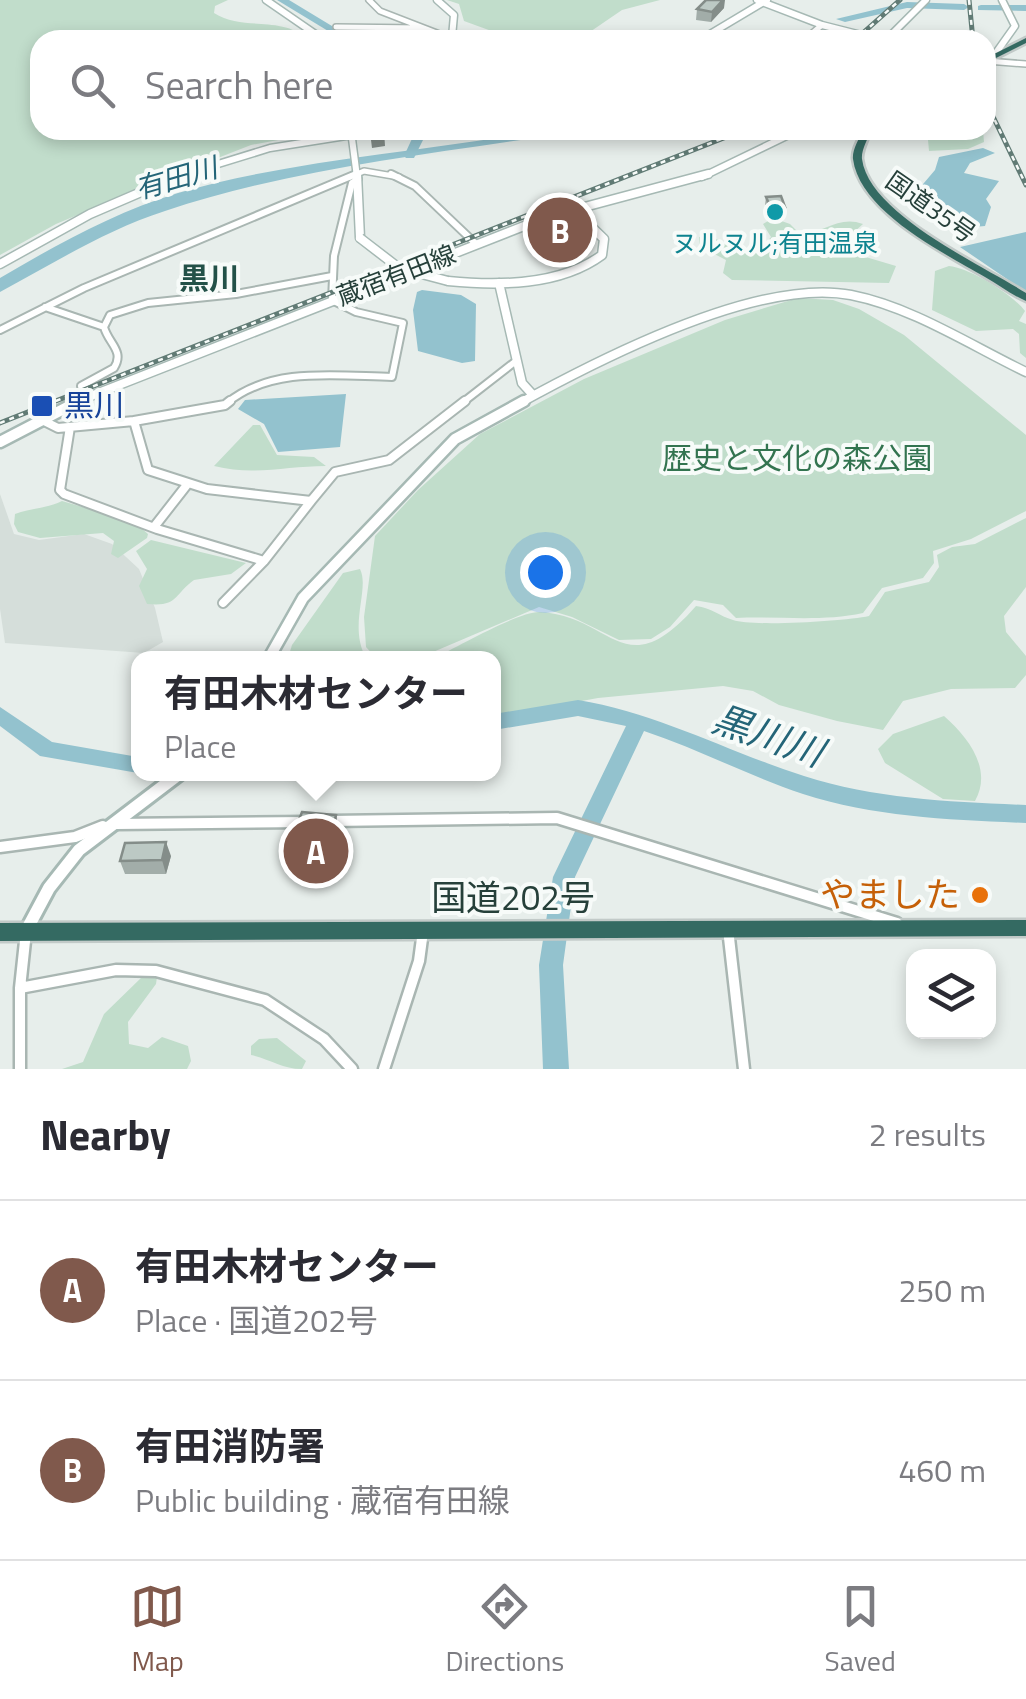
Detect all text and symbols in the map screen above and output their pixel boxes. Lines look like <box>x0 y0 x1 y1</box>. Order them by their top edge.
search box <box>30 30 996 140</box>
text: Search here <box>145 56 333 114</box>
icon: search <box>65 58 120 113</box>
water label: 有田川 <box>130 144 225 210</box>
street label: 国道35号 <box>878 162 984 252</box>
pin: B <box>528 192 592 268</box>
marker: ヌルヌル;有田温泉 <box>764 201 786 223</box>
place label: ヌルヌル;有田温泉 <box>672 224 878 262</box>
street label: 蔵宿有田線 <box>331 235 461 315</box>
district label: 黒川 <box>179 255 239 301</box>
place label: 黒川 <box>64 382 124 428</box>
marker: 黒川 <box>29 393 55 419</box>
park label: 歴史と文化の森公園 <box>662 435 932 481</box>
your location <box>520 547 571 598</box>
popup <box>131 651 501 781</box>
text: 有田木材センター <box>164 664 468 722</box>
water label: 黒川川 <box>705 689 835 782</box>
text: Place <box>164 722 236 770</box>
pin: A <box>284 814 348 888</box>
place label: やました <box>820 867 960 921</box>
street label: 国道202号 <box>431 870 595 924</box>
marker: やました <box>969 884 991 906</box>
map controls <box>906 949 996 1039</box>
button: layers <box>906 949 996 1039</box>
text: Nearby <box>40 1102 171 1166</box>
text: 2 results <box>869 1110 986 1158</box>
text: 有田木材センター <box>135 1237 439 1295</box>
text: A <box>63 1266 82 1314</box>
text: 250 m <box>898 1266 986 1314</box>
text: Place · 国道202号 <box>135 1296 378 1344</box>
text: 有田消防署 <box>135 1417 325 1475</box>
text: B <box>63 1446 82 1494</box>
text: 460 m <box>898 1446 986 1494</box>
text: Public building · 蔵宿有田線 <box>135 1476 510 1524</box>
tab: Map <box>130 1579 185 1682</box>
tab: Directions <box>445 1579 564 1682</box>
tab: Saved <box>825 1579 896 1682</box>

